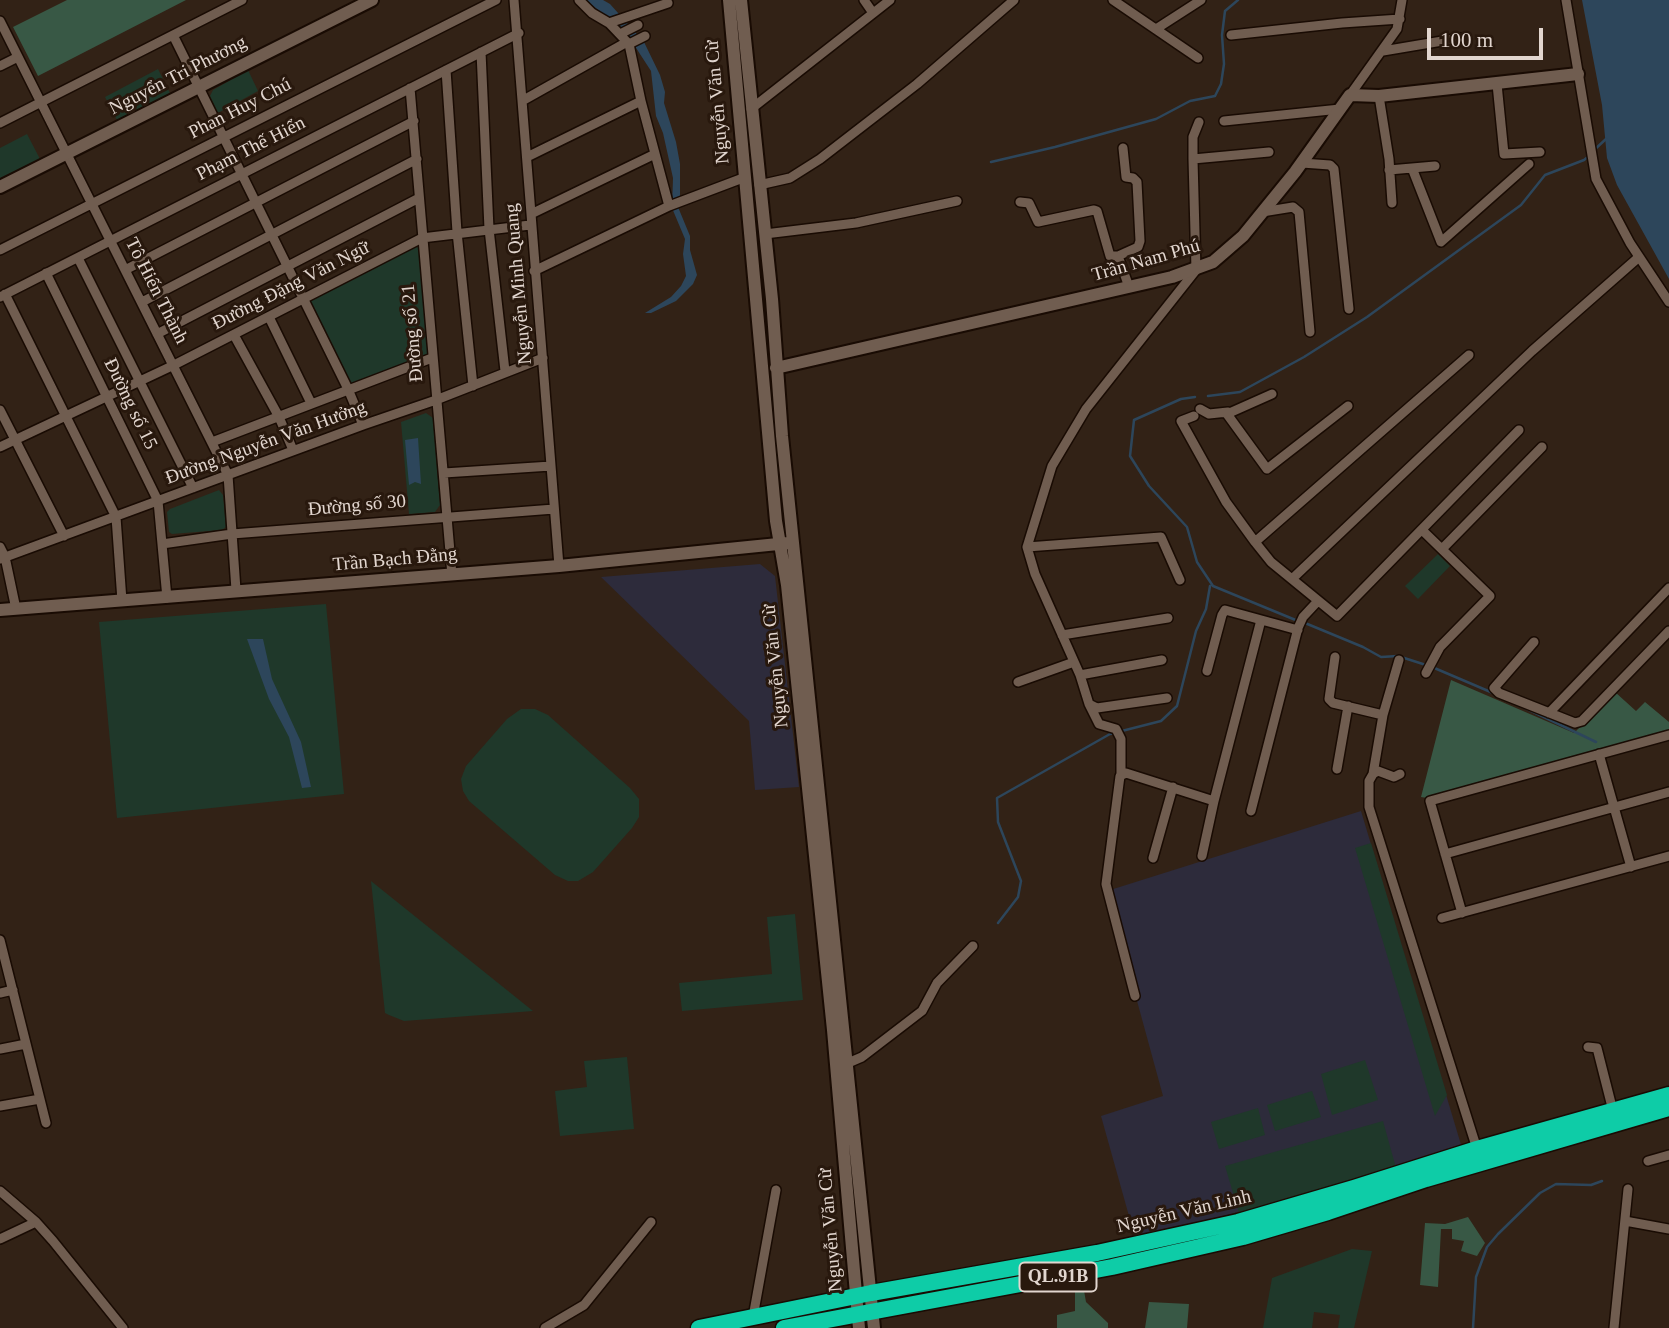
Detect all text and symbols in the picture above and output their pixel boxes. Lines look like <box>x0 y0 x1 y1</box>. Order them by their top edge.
scale bar <box>1431 14 1546 58</box>
text: 100 m <box>1440 28 1493 52</box>
street label: Nguyển Tri Phương <box>105 31 251 121</box>
street label: Nguyễn Văn Cừ <box>701 39 735 165</box>
street label: Phan Huy Chú <box>185 73 295 145</box>
street label: Phạm Thế Hiển <box>193 112 309 186</box>
street label: Nguyễn Minh Quang <box>501 203 537 365</box>
street label: Tô Hiến Thành <box>119 234 193 348</box>
street label: Trần Nam Phú <box>1089 235 1203 287</box>
street label: Đường Đặng Văn Ngữ <box>208 236 374 336</box>
street label: Đường số 21 <box>397 283 429 383</box>
street label: Đường số 15 <box>98 355 162 453</box>
street label: Đường Nguyễn Văn Hưởng <box>162 396 370 490</box>
street label: Đường số 30 <box>307 490 407 522</box>
street label: Trần Bạch Đằng <box>332 543 458 577</box>
street label: Nguyễn Văn Cừ <box>758 603 794 729</box>
street label: Nguyễn Văn Cừ <box>814 1167 848 1293</box>
street label: Nguyễn Văn Linh <box>1115 1185 1253 1239</box>
road number: QL.91B <box>1020 1262 1096 1292</box>

